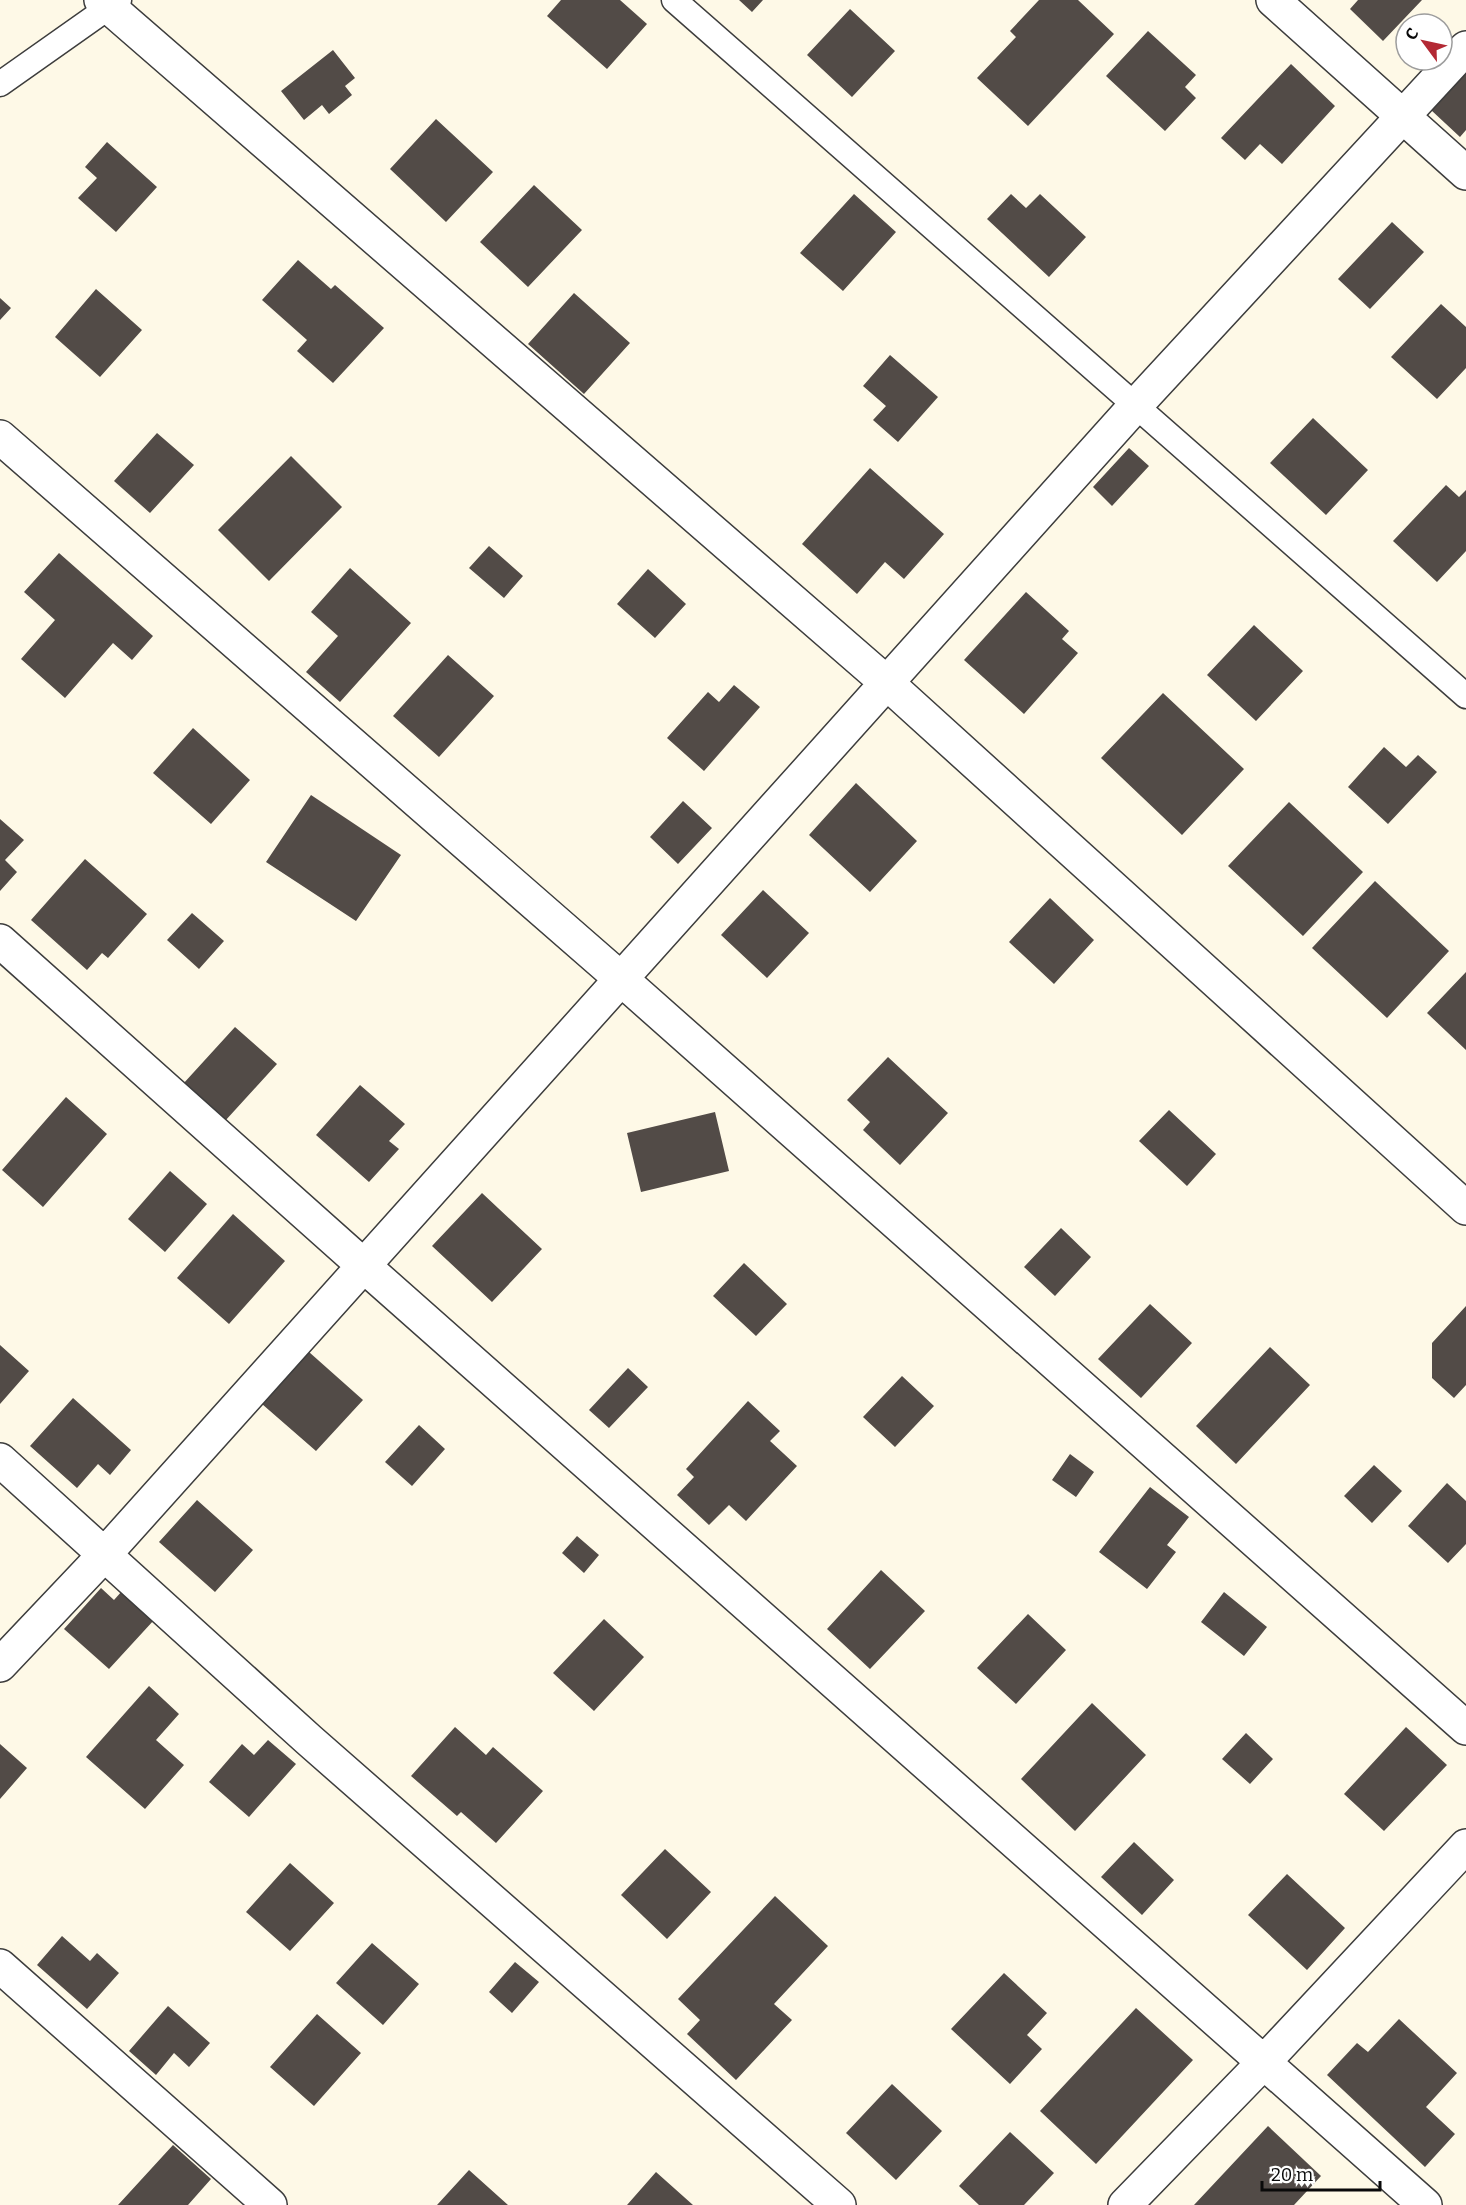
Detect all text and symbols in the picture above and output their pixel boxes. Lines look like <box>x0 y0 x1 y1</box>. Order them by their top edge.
north arrow <box>1394 12 1454 72</box>
text: С <box>1401 25 1423 44</box>
scale bar <box>1262 2154 1380 2192</box>
text: 20 m <box>1271 2164 1313 2186</box>

